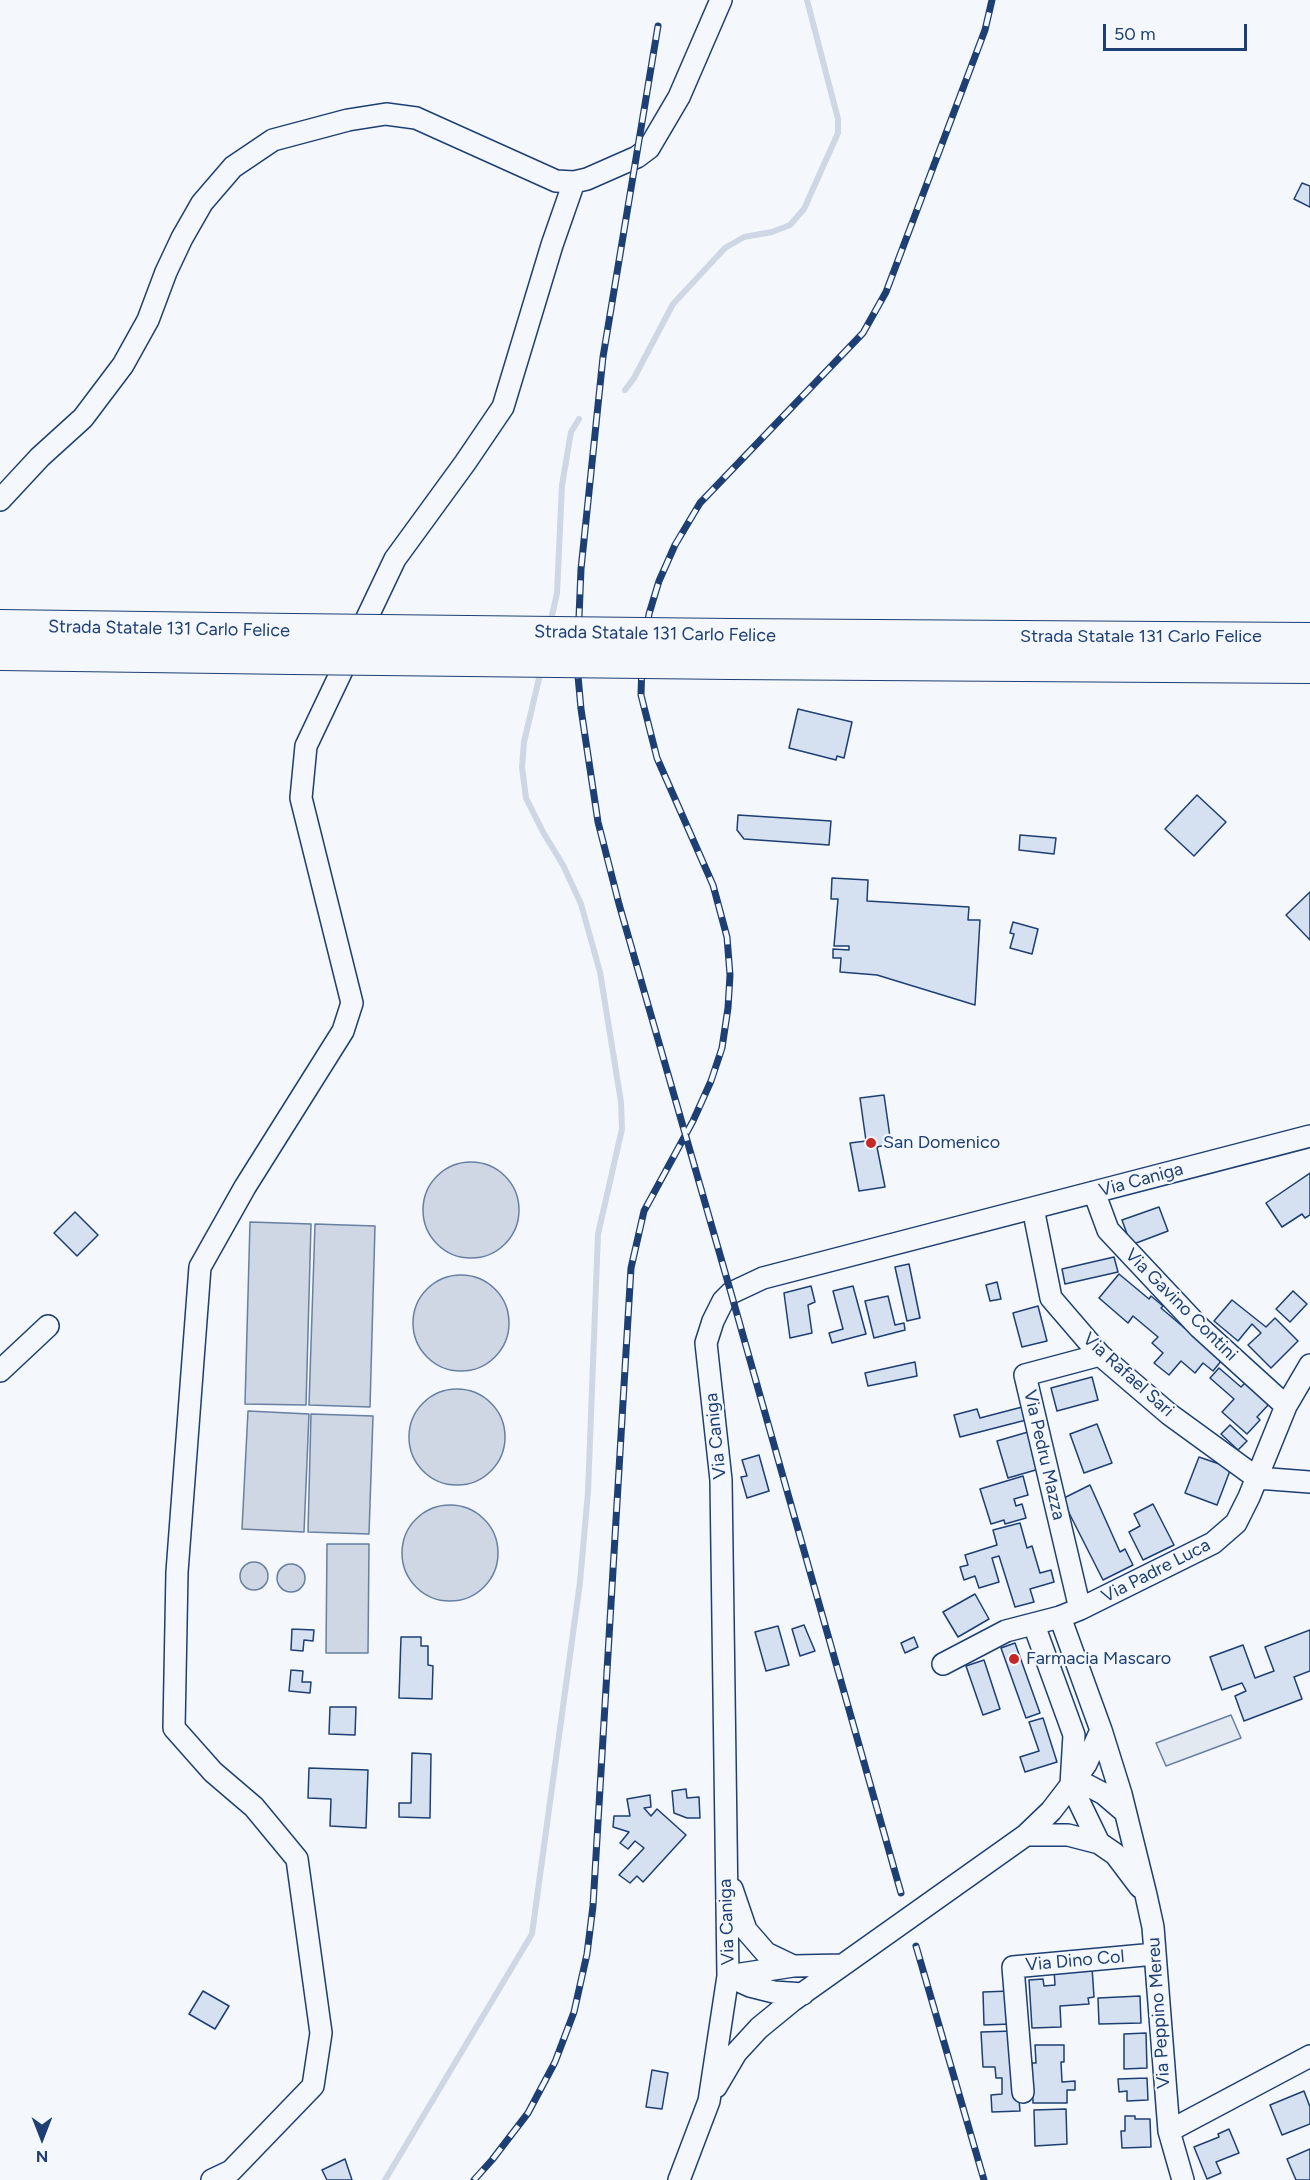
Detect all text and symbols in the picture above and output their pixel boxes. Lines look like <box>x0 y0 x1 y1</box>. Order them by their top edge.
scale bar <box>1106 12 1250 50</box>
text: 50 m <box>1114 23 1156 45</box>
street label: Strada Statale 131 Carlo Felice <box>48 616 290 642</box>
street label: Strada Statale 131 Carlo Felice <box>534 621 776 647</box>
street label: Strada Statale 131 Carlo Felice <box>1020 626 1262 648</box>
place label: San Domenico <box>883 1132 1000 1154</box>
marker: San Domenico <box>864 1136 878 1150</box>
street label: Via Caniga <box>1096 1158 1186 1202</box>
street label: Via Gavino Contini <box>1120 1244 1242 1366</box>
street label: Via Rafael Sari <box>1078 1328 1178 1422</box>
street label: Via Pedru Mazza <box>1019 1388 1069 1522</box>
street label: Via Caniga <box>701 1392 731 1480</box>
street label: Via Padre Luca <box>1098 1534 1214 1608</box>
place label: Farmacia Mascaro <box>1026 1648 1171 1670</box>
marker: Farmacia Mascaro <box>1007 1652 1021 1666</box>
street label: Via Caniga <box>715 1878 739 1966</box>
street label: Via Peppino Mereu <box>1143 1937 1175 2089</box>
street label: Via Dino Col <box>1025 1946 1125 1976</box>
north arrow <box>12 2108 72 2168</box>
text: N <box>36 2147 48 2166</box>

